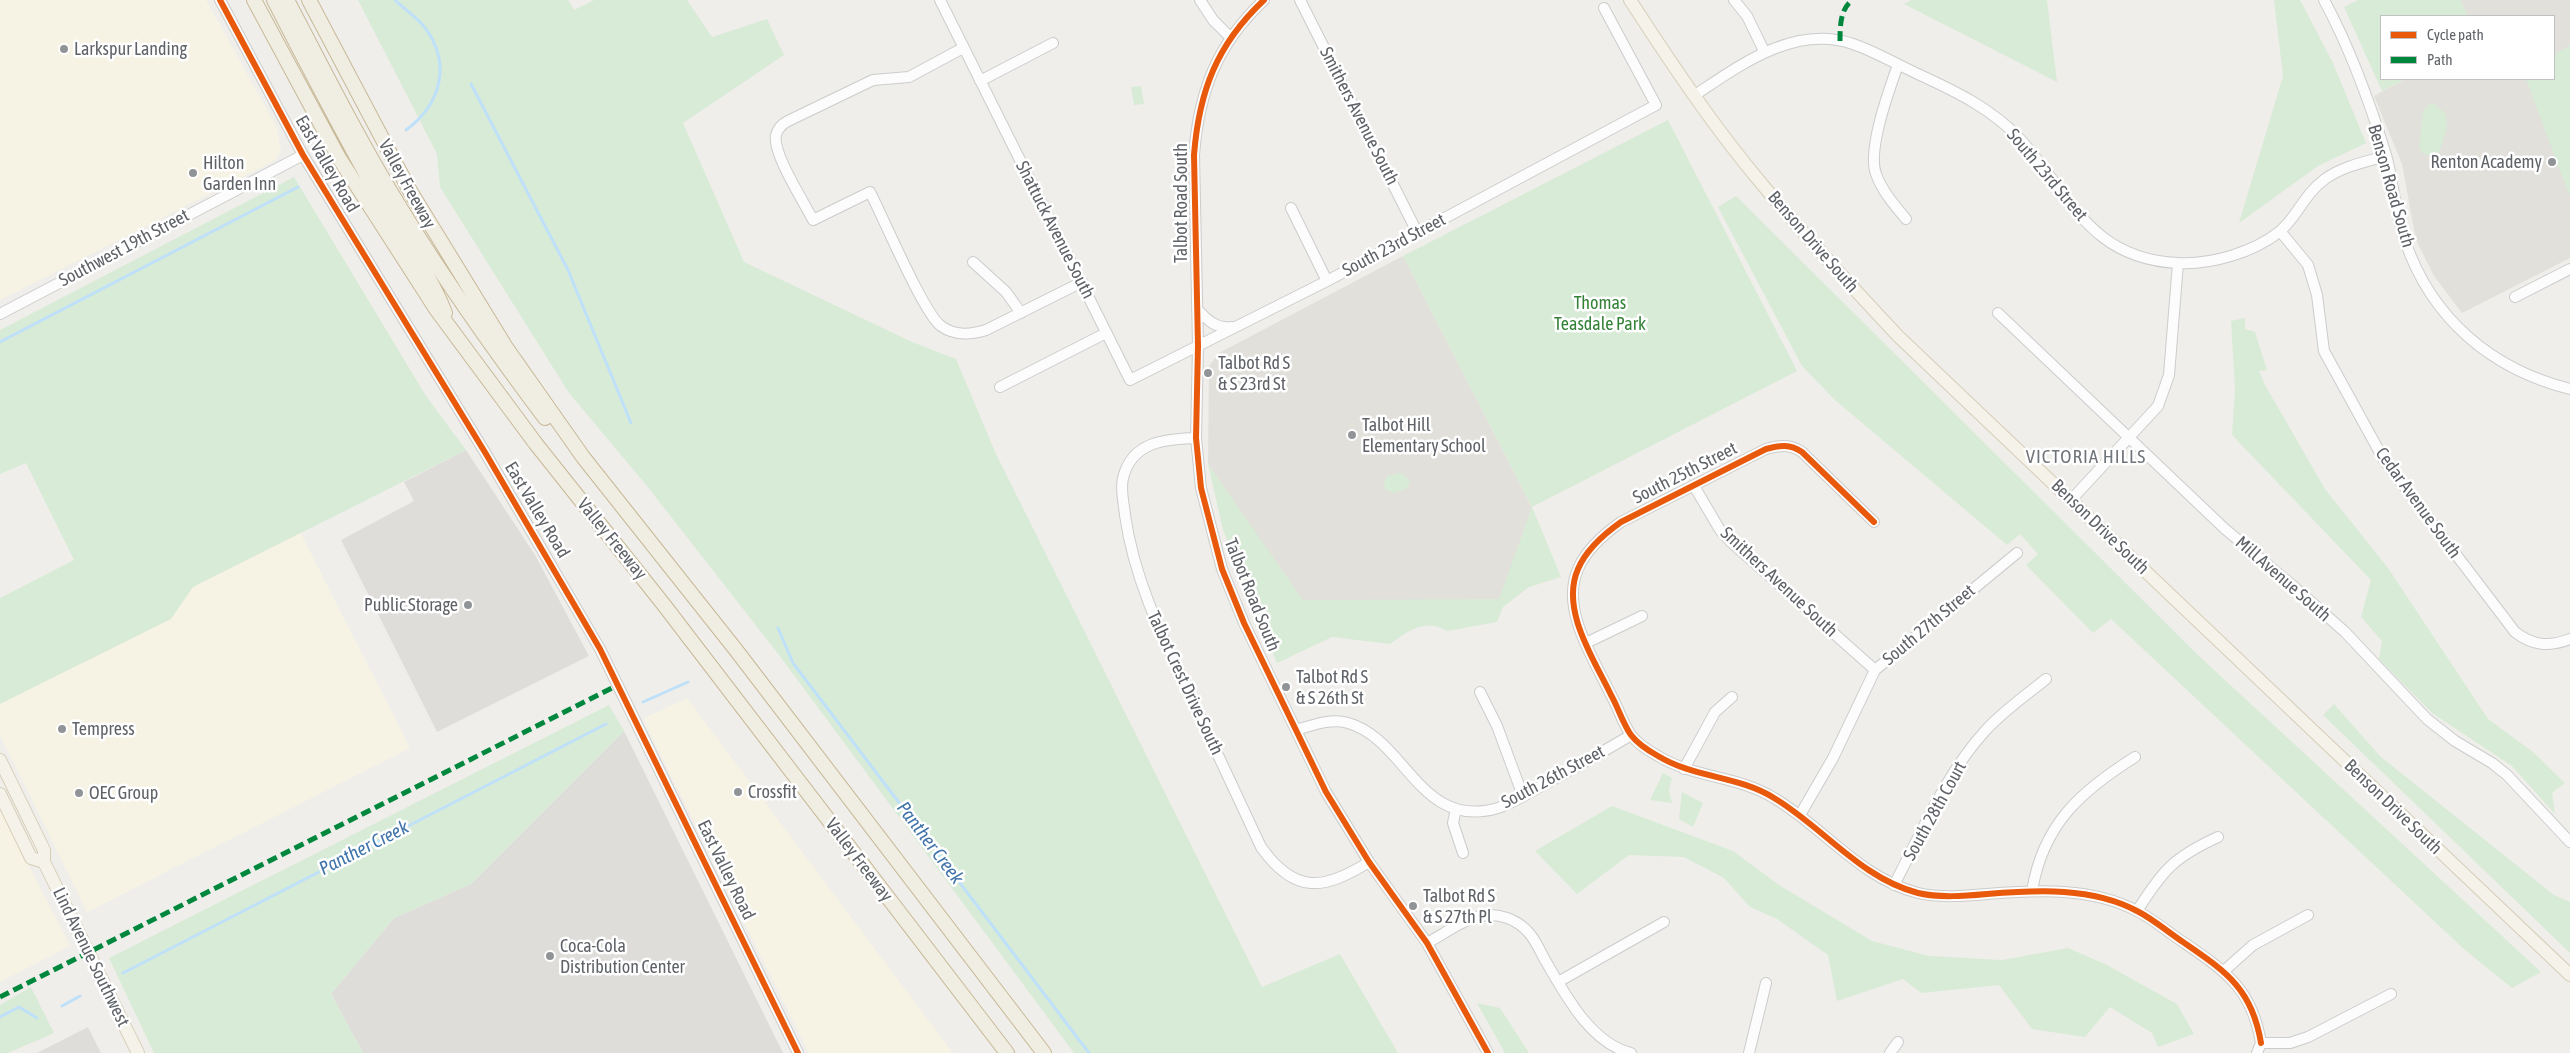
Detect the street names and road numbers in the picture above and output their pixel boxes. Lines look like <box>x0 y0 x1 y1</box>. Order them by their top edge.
street label: Smithers Avenue South <box>1315 43 1403 189</box>
street label: East Valley Road <box>291 112 363 216</box>
street label: Benson Road South <box>2363 122 2419 250</box>
street label: South 23rd Street <box>2002 124 2092 226</box>
street label: Valley Freeway <box>374 136 440 232</box>
street label: Talbot Road South <box>1170 143 1192 263</box>
street label: Shattuck Avenue South <box>1011 158 1099 302</box>
street label: Benson Drive South <box>1763 187 1863 297</box>
street label: Southwest 19th Street <box>55 205 193 291</box>
street label: South 23rd Street <box>1339 209 1449 281</box>
street label: South 25th Street <box>1629 438 1741 508</box>
street label: Cedar Avenue South <box>2371 443 2465 563</box>
street label: East Valley Road <box>500 458 574 562</box>
street label: Benson Drive South <box>2047 475 2153 579</box>
street label: Valley Freeway <box>573 494 651 584</box>
street label: Smithers Avenue South <box>1716 522 1842 642</box>
street label: Mill Avenue South <box>2231 532 2335 626</box>
street label: Talbot Road South <box>1220 535 1284 655</box>
street label: South 27th Street <box>1878 580 1980 670</box>
street label: Talbot Crest Drive South <box>1142 608 1228 758</box>
street label: South 26th Street <box>1498 741 1608 813</box>
street label: Benson Drive South <box>2340 755 2446 859</box>
street label: South 28th Court <box>1899 758 1971 864</box>
street label: Valley Freeway <box>821 814 897 906</box>
street label: East Valley Road <box>693 817 759 923</box>
street label: Lind Avenue Southwest <box>48 884 134 1030</box>

